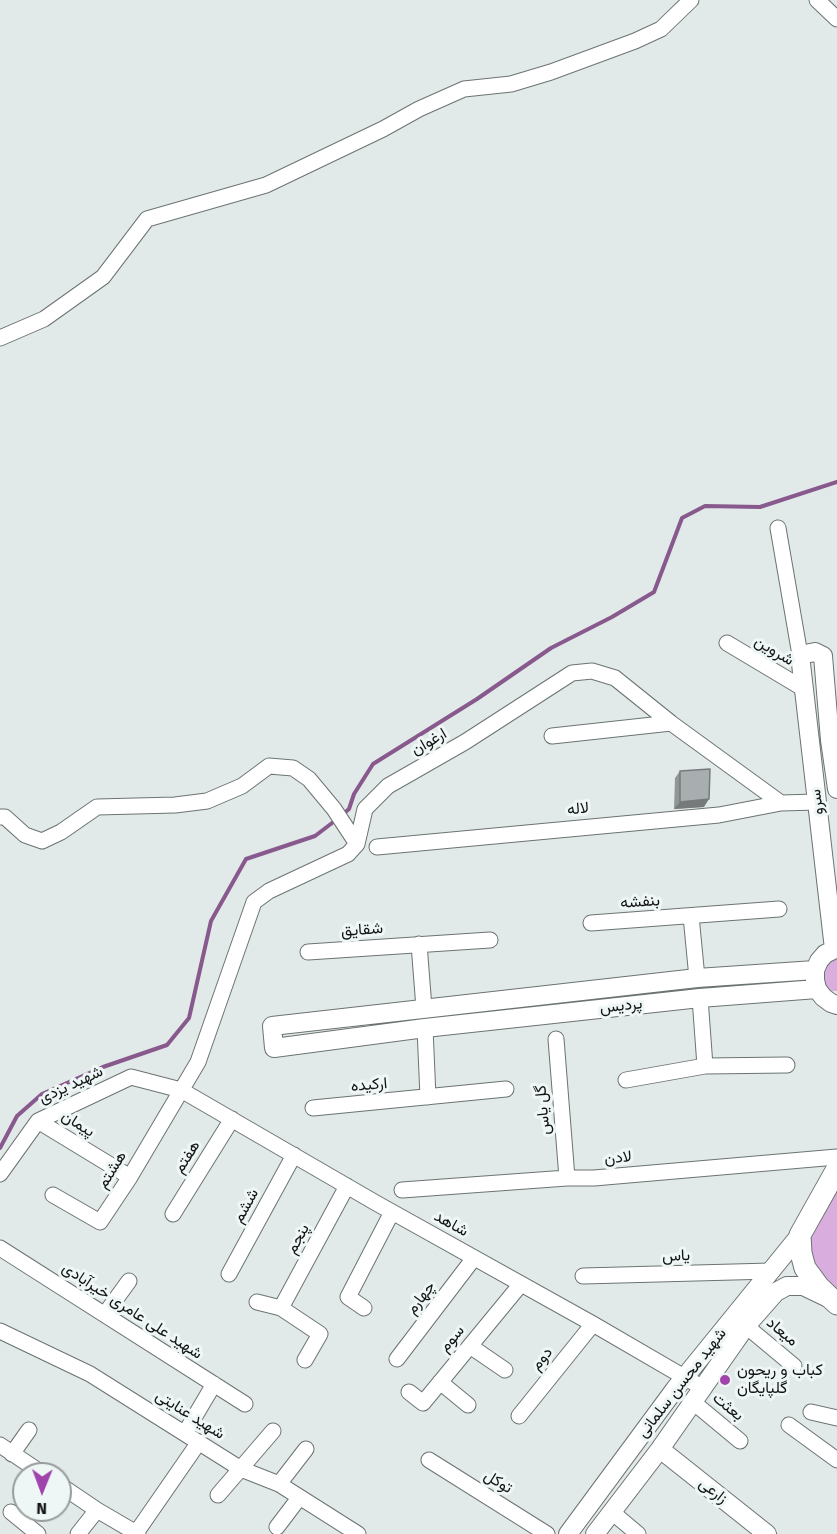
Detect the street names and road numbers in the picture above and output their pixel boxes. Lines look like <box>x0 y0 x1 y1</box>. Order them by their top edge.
street label: شروین <box>751 632 797 670</box>
street label: ارغوان <box>408 724 450 760</box>
street label: سرو <box>806 788 828 816</box>
street label: لاله <box>566 798 590 820</box>
street label: بنفشه <box>619 891 661 913</box>
street label: شقایق <box>340 919 384 941</box>
street label: پردیس <box>599 994 643 1018</box>
street label: شهید یزدی <box>36 1062 106 1108</box>
street label: ارکیده <box>350 1074 388 1096</box>
street label: گل یاس <box>531 1084 555 1136</box>
street label: پیمان <box>58 1106 98 1142</box>
street label: هفتم <box>170 1137 204 1177</box>
street label: لادن <box>603 1147 633 1169</box>
street label: هشتم <box>93 1148 131 1192</box>
street label: ششم <box>229 1185 263 1227</box>
street label: شاهد <box>430 1207 472 1241</box>
street label: پنجم <box>282 1221 314 1257</box>
street label: یاس <box>662 1246 690 1266</box>
street label: شهید علی عامری خیرآبادی <box>58 1258 206 1364</box>
street label: چهارم <box>402 1278 440 1318</box>
street label: میعاد <box>762 1313 802 1351</box>
street label: سوم <box>435 1322 469 1356</box>
street label: شهید محسن سلمانی <box>633 1324 731 1442</box>
street label: دوم <box>527 1344 557 1374</box>
street label: شهید عنایتی <box>152 1386 228 1444</box>
street label: بعثت <box>709 1389 747 1425</box>
street label: توکل <box>480 1466 516 1498</box>
street label: زارعی <box>695 1474 731 1508</box>

